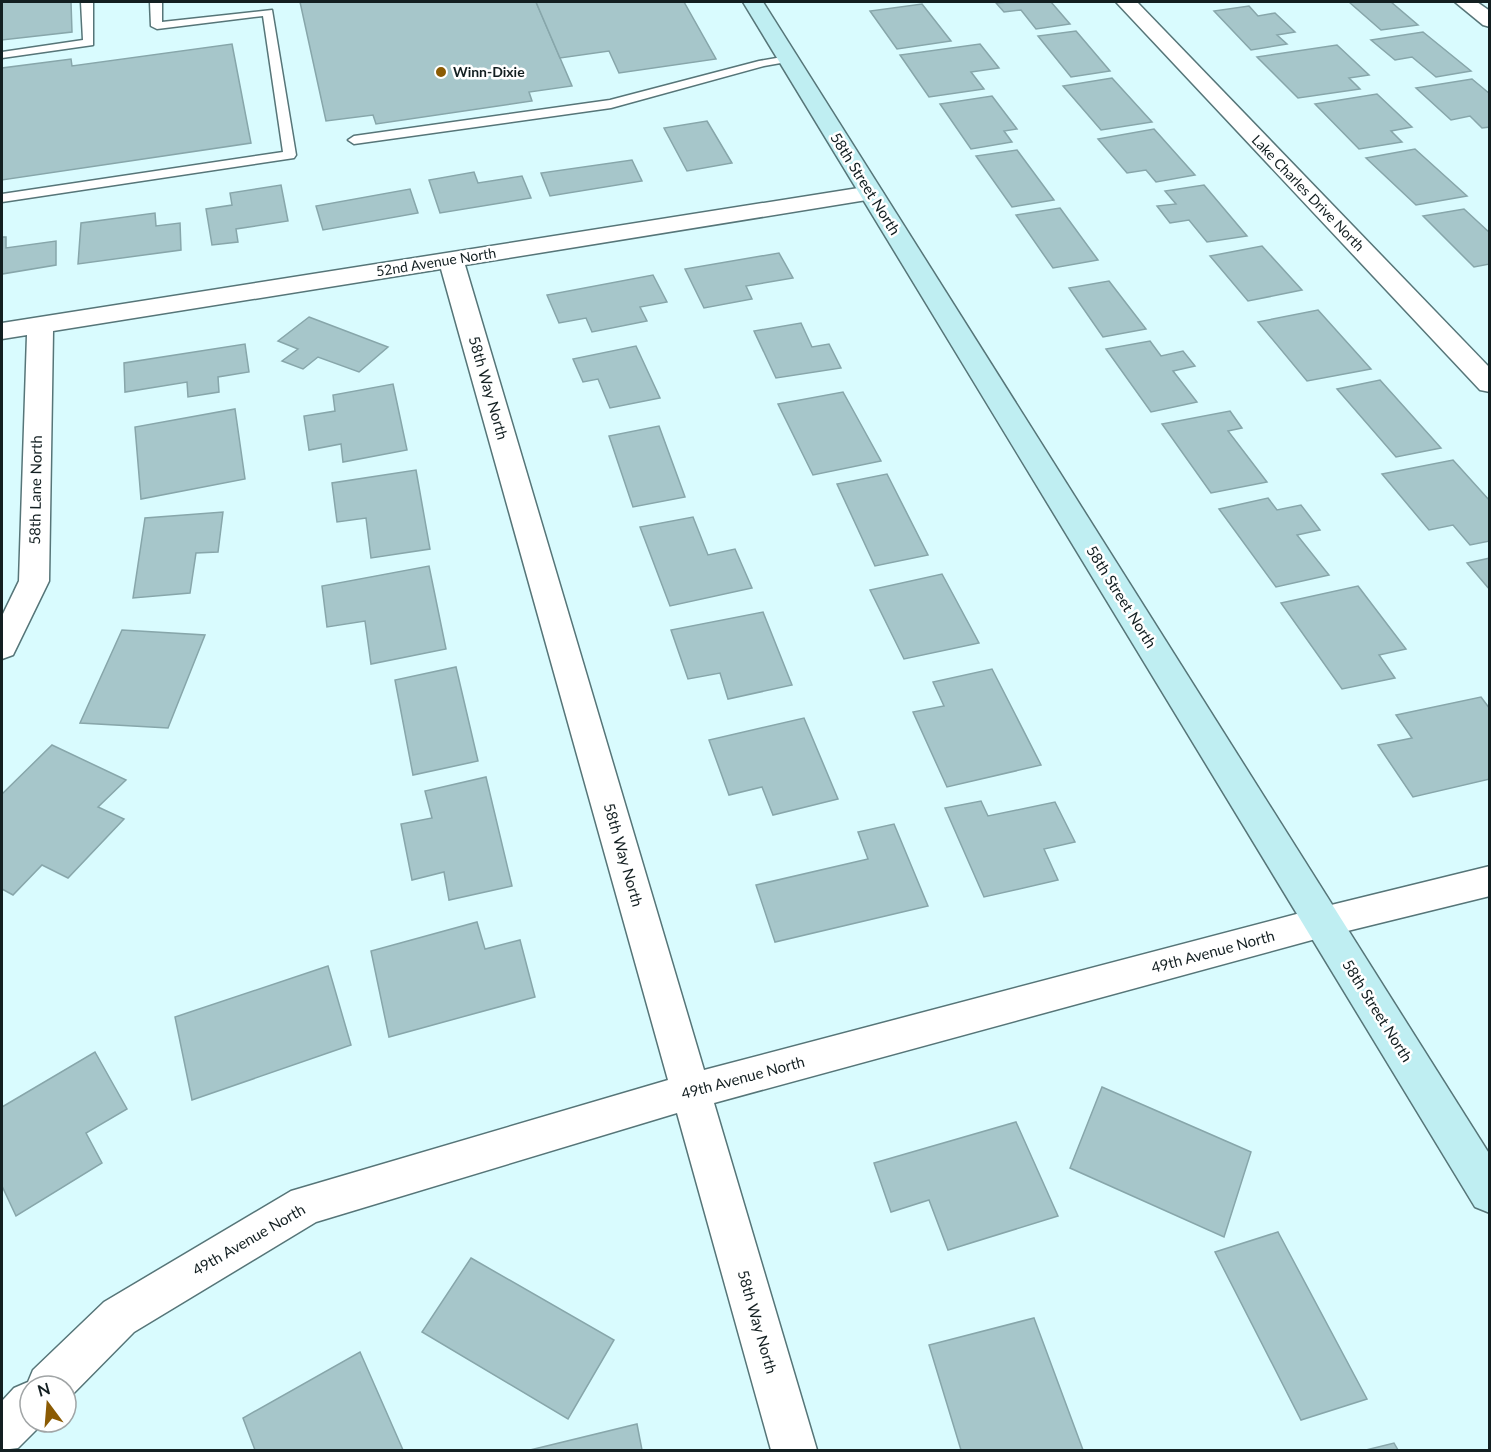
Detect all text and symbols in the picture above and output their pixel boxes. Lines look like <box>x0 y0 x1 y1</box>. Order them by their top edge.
place label: Winn-Dixie <box>453 63 525 80</box>
marker: Winn-Dixie <box>434 65 448 79</box>
street label: 58th Street North <box>827 129 905 238</box>
street label: Lake Charles Drive North <box>1249 131 1368 254</box>
street label: 52nd Avenue North <box>375 244 497 279</box>
street label: 58th Way North <box>466 334 512 442</box>
street label: 58th Lane North <box>25 435 45 545</box>
street label: 58th Street North <box>1083 542 1161 651</box>
street label: 58th Way North <box>601 801 647 909</box>
street label: 49th Avenue North <box>1149 926 1276 976</box>
street label: 58th Street North <box>1339 956 1417 1065</box>
street label: 49th Avenue North <box>679 1052 806 1102</box>
street label: 49th Avenue North <box>189 1200 308 1279</box>
street label: 58th Way North <box>735 1268 781 1376</box>
north arrow <box>18 1374 78 1434</box>
text: N <box>35 1378 52 1400</box>

